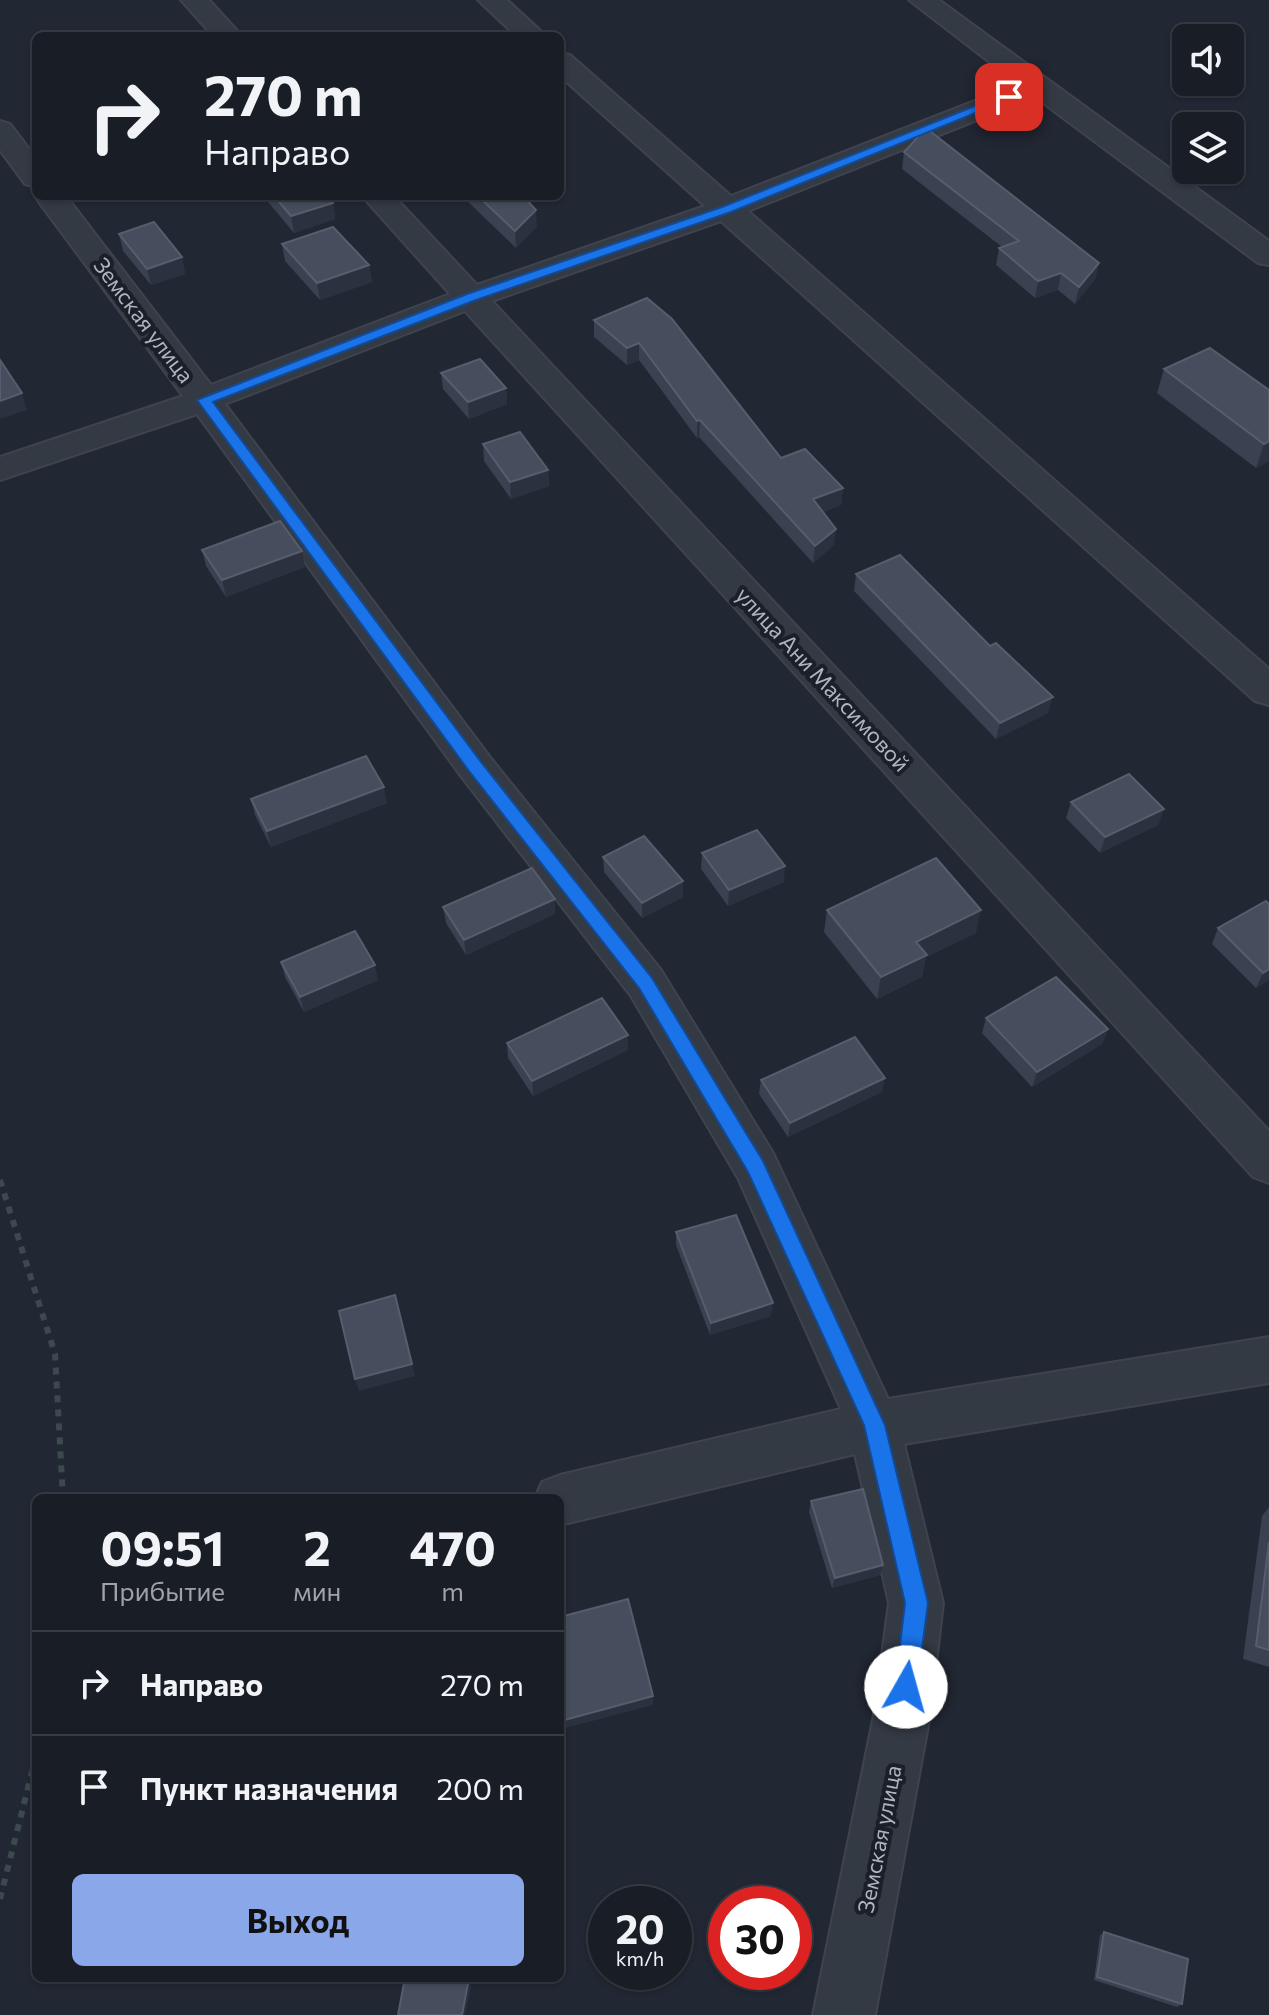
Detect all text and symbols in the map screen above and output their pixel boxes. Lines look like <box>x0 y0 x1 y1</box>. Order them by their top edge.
map controls <box>1172 24 1244 184</box>
button: sound <box>1172 24 1244 96</box>
text: 270 m <box>204 59 363 128</box>
pin <box>975 63 1043 131</box>
icon: right <box>72 64 176 168</box>
icon: arrive <box>987 75 1031 119</box>
button: layers <box>1172 112 1244 184</box>
text: Направо <box>204 128 350 172</box>
street label: Земская улица <box>88 252 200 388</box>
street label: улица Ани Максимовой <box>731 581 915 777</box>
text: 09:51 <box>101 1517 225 1576</box>
text: 2 <box>304 1517 331 1576</box>
text: 470 <box>409 1517 496 1576</box>
text: Прибытие <box>100 1575 225 1606</box>
text: мин <box>293 1575 341 1606</box>
text: m <box>441 1575 464 1606</box>
position arrow <box>864 1645 948 1729</box>
icon: right <box>72 1661 116 1705</box>
text: Направо <box>140 1665 263 1702</box>
text: 270 m <box>440 1665 524 1702</box>
street label: Земская улица <box>851 1763 907 1915</box>
icon: arrive <box>72 1765 116 1809</box>
text: Пункт назначения <box>140 1769 398 1806</box>
text: 200 m <box>436 1769 524 1806</box>
button: Выход <box>72 1874 524 1966</box>
speed limit sign: 30 <box>708 1886 812 1990</box>
text: 20 <box>615 1903 665 1952</box>
text: km/h <box>616 1946 664 1970</box>

